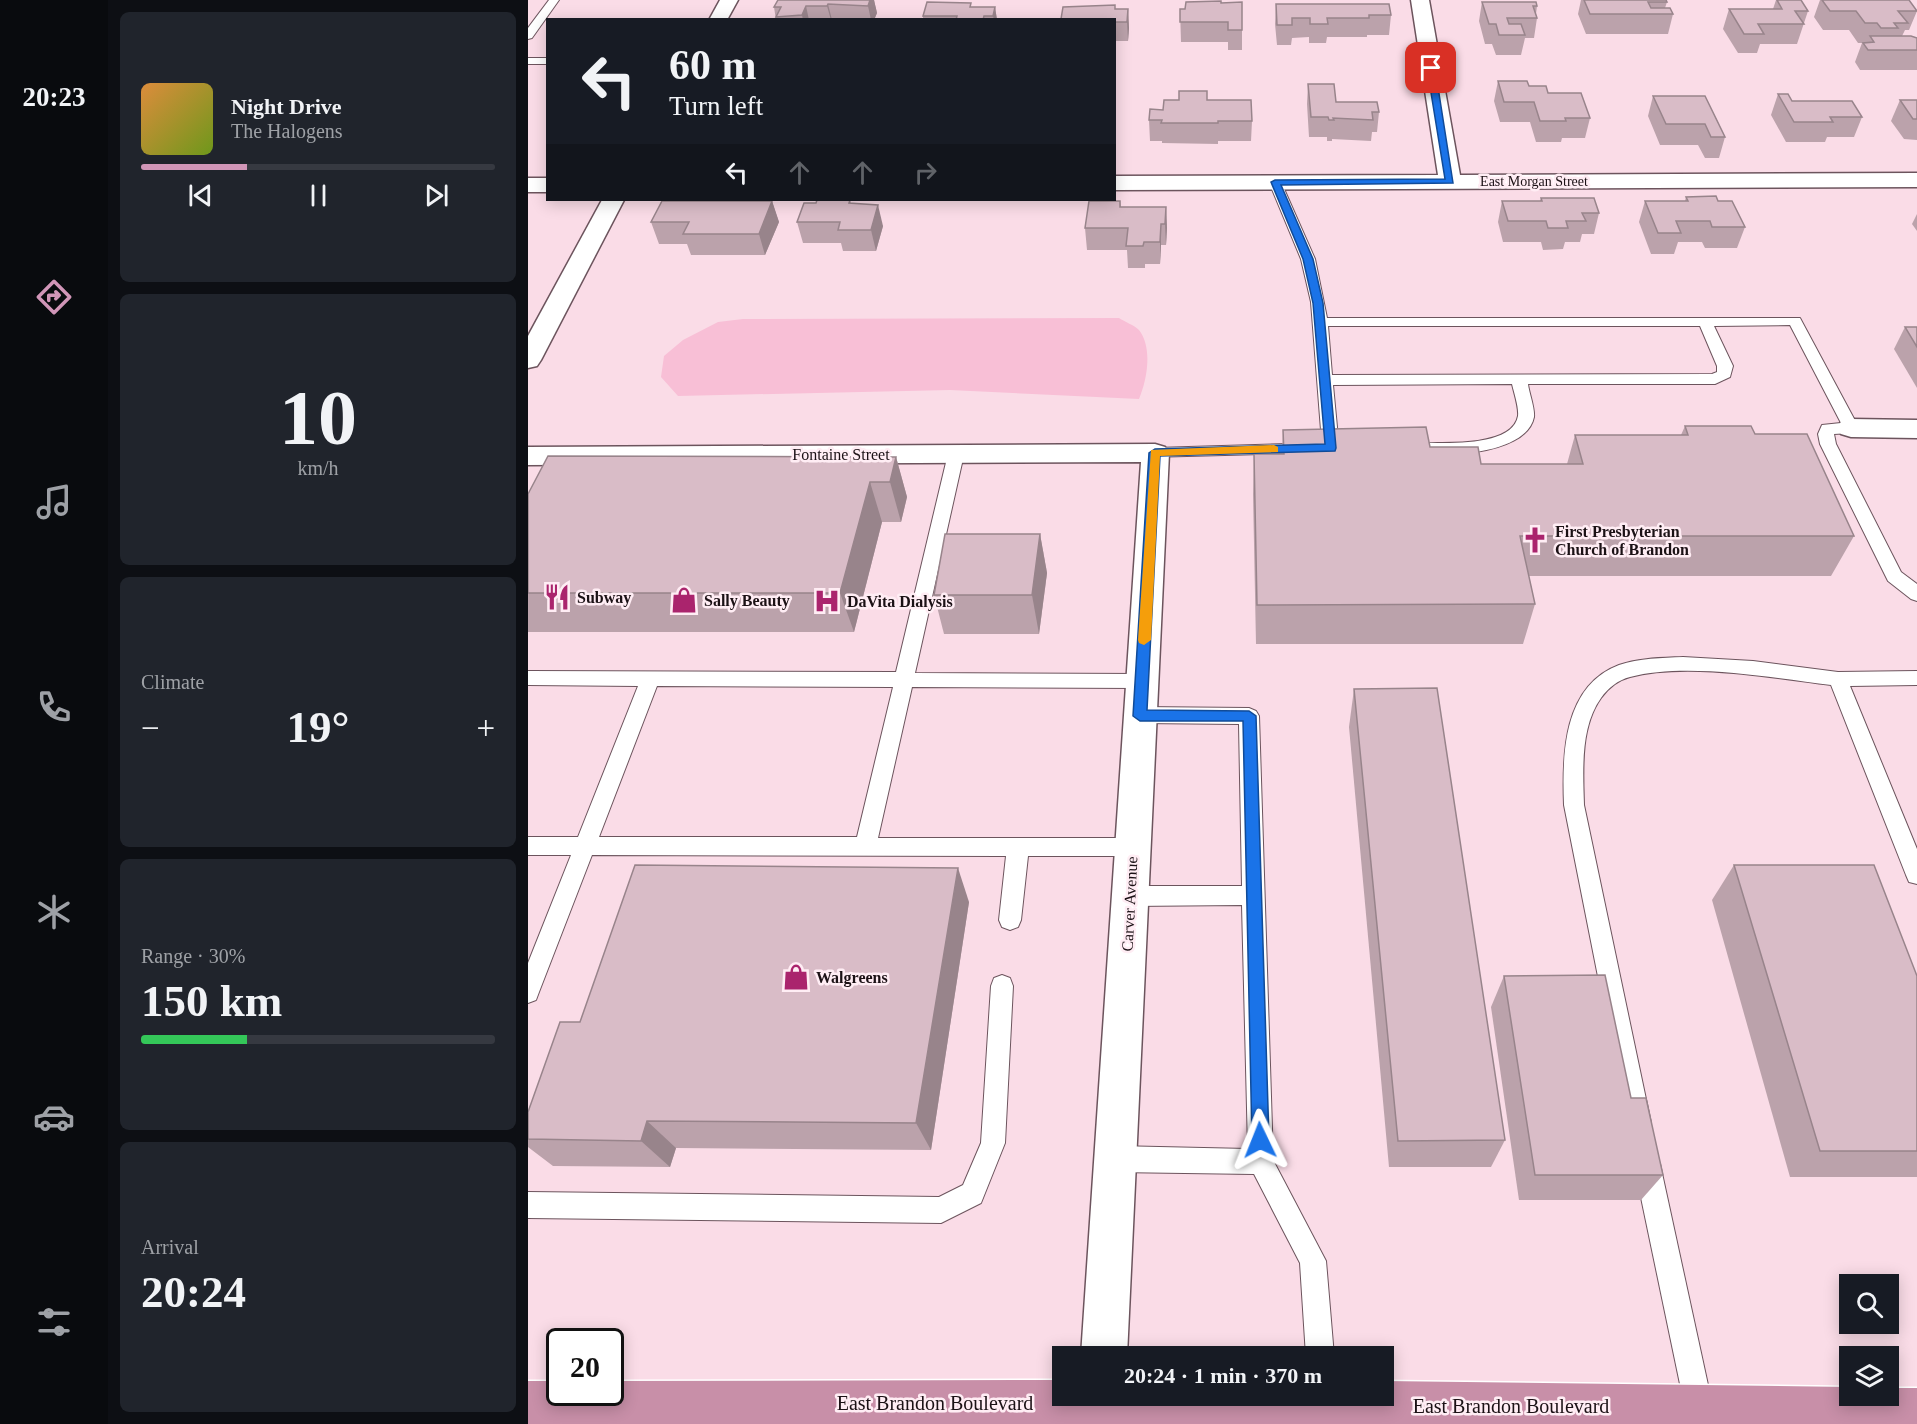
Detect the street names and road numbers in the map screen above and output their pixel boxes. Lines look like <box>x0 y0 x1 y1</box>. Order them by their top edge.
street label: East Morgan Street <box>1480 174 1588 189</box>
street label: Fontaine Street <box>792 446 890 463</box>
street label: Carver Avenue <box>1119 856 1140 952</box>
street label: East Brandon Boulevard <box>837 1392 1033 1414</box>
street label: East Brandon Boulevard <box>1413 1395 1609 1417</box>

